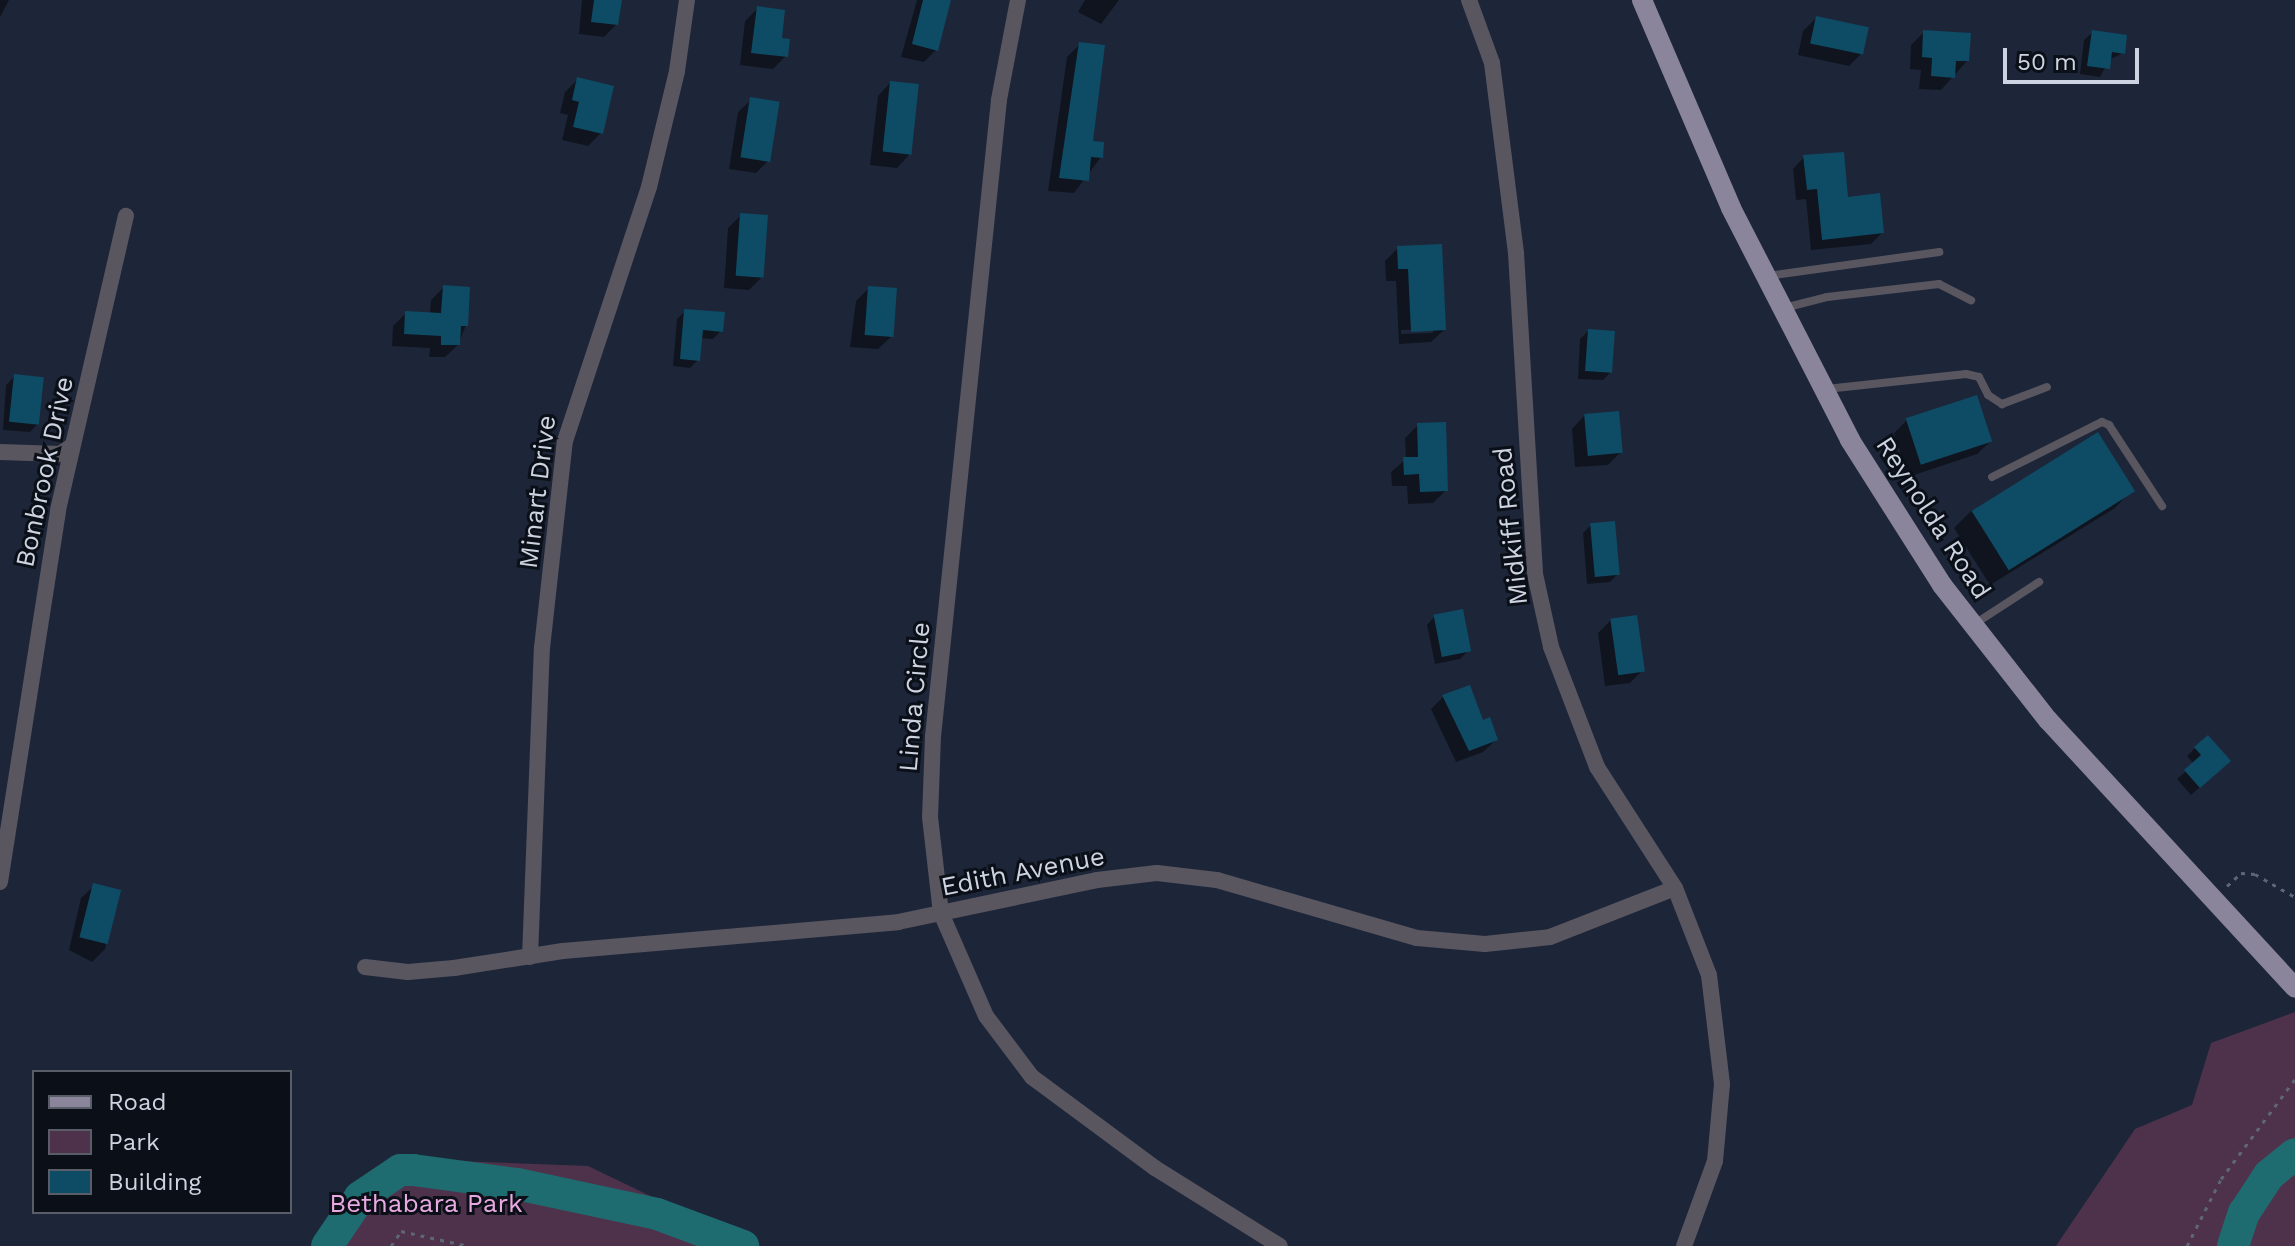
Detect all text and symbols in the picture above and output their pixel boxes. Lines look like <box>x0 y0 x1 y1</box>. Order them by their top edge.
scale bar <box>2007 32 2143 82</box>
text: 50 m <box>2017 48 2077 76</box>
street label: Bonbrook Drive <box>10 374 80 570</box>
street label: Minart Drive <box>513 414 563 570</box>
street label: Reynolda Road <box>1869 431 1997 605</box>
street label: Midkiff Road <box>1487 445 1535 607</box>
street label: Linda Circle <box>893 620 937 774</box>
street label: Edith Avenue <box>938 841 1108 903</box>
legend <box>32 1070 292 1214</box>
text: Road <box>108 1088 167 1116</box>
text: Park <box>108 1128 160 1156</box>
text: Building <box>108 1168 201 1196</box>
park label: Bethabara Park <box>329 1188 523 1220</box>

